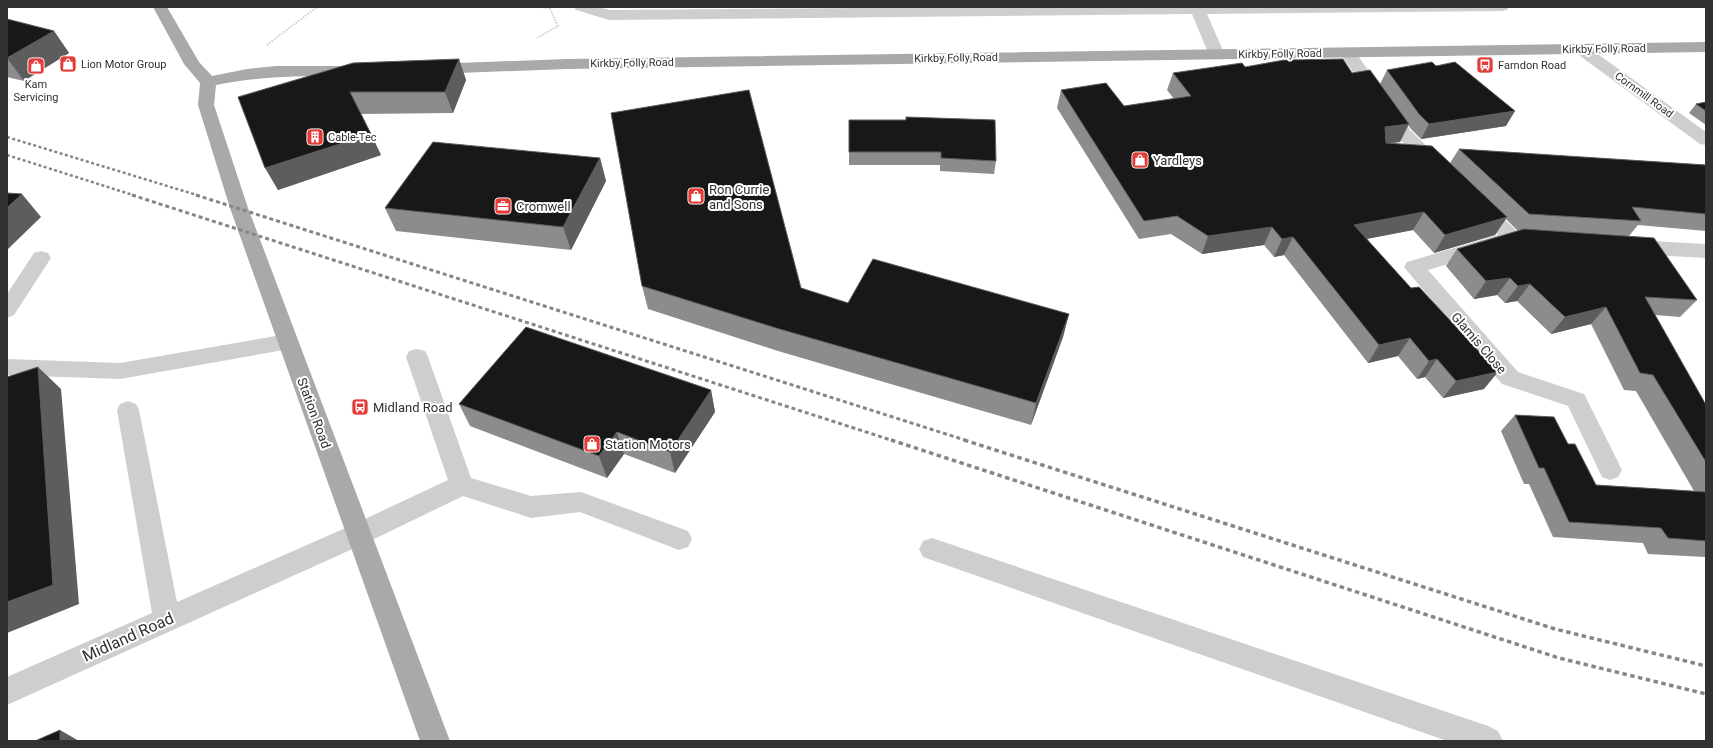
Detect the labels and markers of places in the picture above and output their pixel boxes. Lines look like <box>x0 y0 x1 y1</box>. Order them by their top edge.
shop icon: Lion Motor Group <box>58 54 78 74</box>
bus stop icon: Farndon Road <box>1475 55 1495 75</box>
shop icon: Kam Servicing <box>26 56 46 76</box>
place label: Lion Motor Group <box>81 58 166 71</box>
place label: Farndon Road <box>1498 59 1566 72</box>
place label: Kam Servicing <box>14 78 58 104</box>
building icon: Cable-Tec <box>305 127 325 147</box>
place label: Cable-Tec <box>328 131 377 144</box>
shop icon: Yardleys <box>1130 150 1150 170</box>
place label: Yardleys <box>1153 153 1202 168</box>
place label: Ron Currie and Sons <box>709 182 769 212</box>
shop icon: Ron Currie and Sons <box>686 186 706 206</box>
office icon: Cromwell <box>493 196 513 216</box>
place label: Cromwell <box>516 199 571 214</box>
bus stop icon: Midland Road <box>350 397 370 417</box>
place label: Midland Road <box>373 400 453 415</box>
shop icon: Station Motors <box>582 434 602 454</box>
place label: Station Motors <box>605 437 691 452</box>

